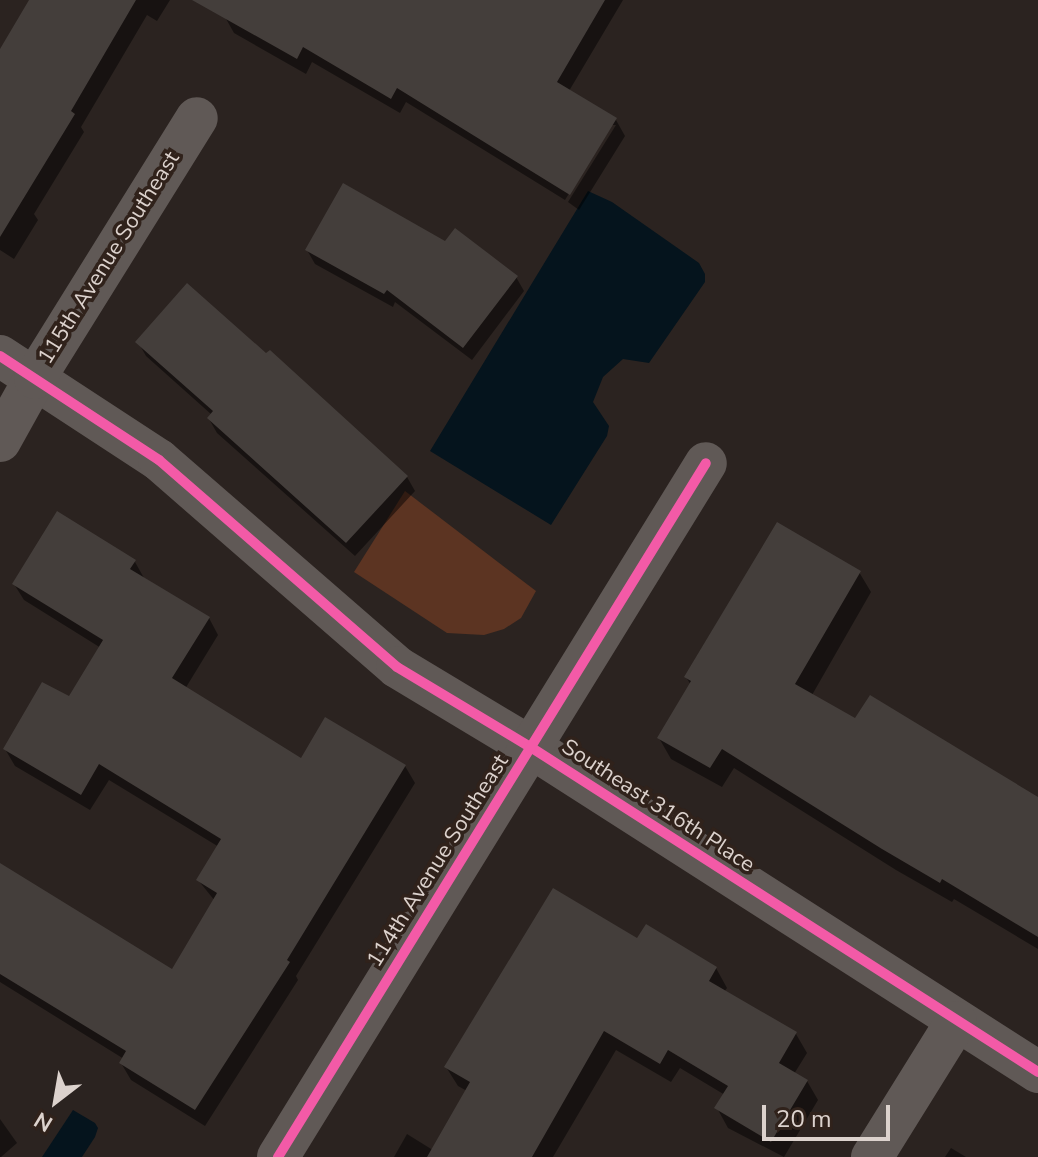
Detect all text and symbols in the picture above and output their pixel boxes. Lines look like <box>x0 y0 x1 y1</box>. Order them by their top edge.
street label: 115th Avenue Southeast <box>33 147 185 369</box>
street label: Southeast 316th Place <box>557 734 759 878</box>
street label: 114th Avenue Southeast <box>362 750 514 972</box>
north arrow <box>16 1061 96 1141</box>
scale bar <box>766 1089 894 1139</box>
text: 20 m <box>776 1103 832 1135</box>
text: N <box>29 1104 58 1139</box>

